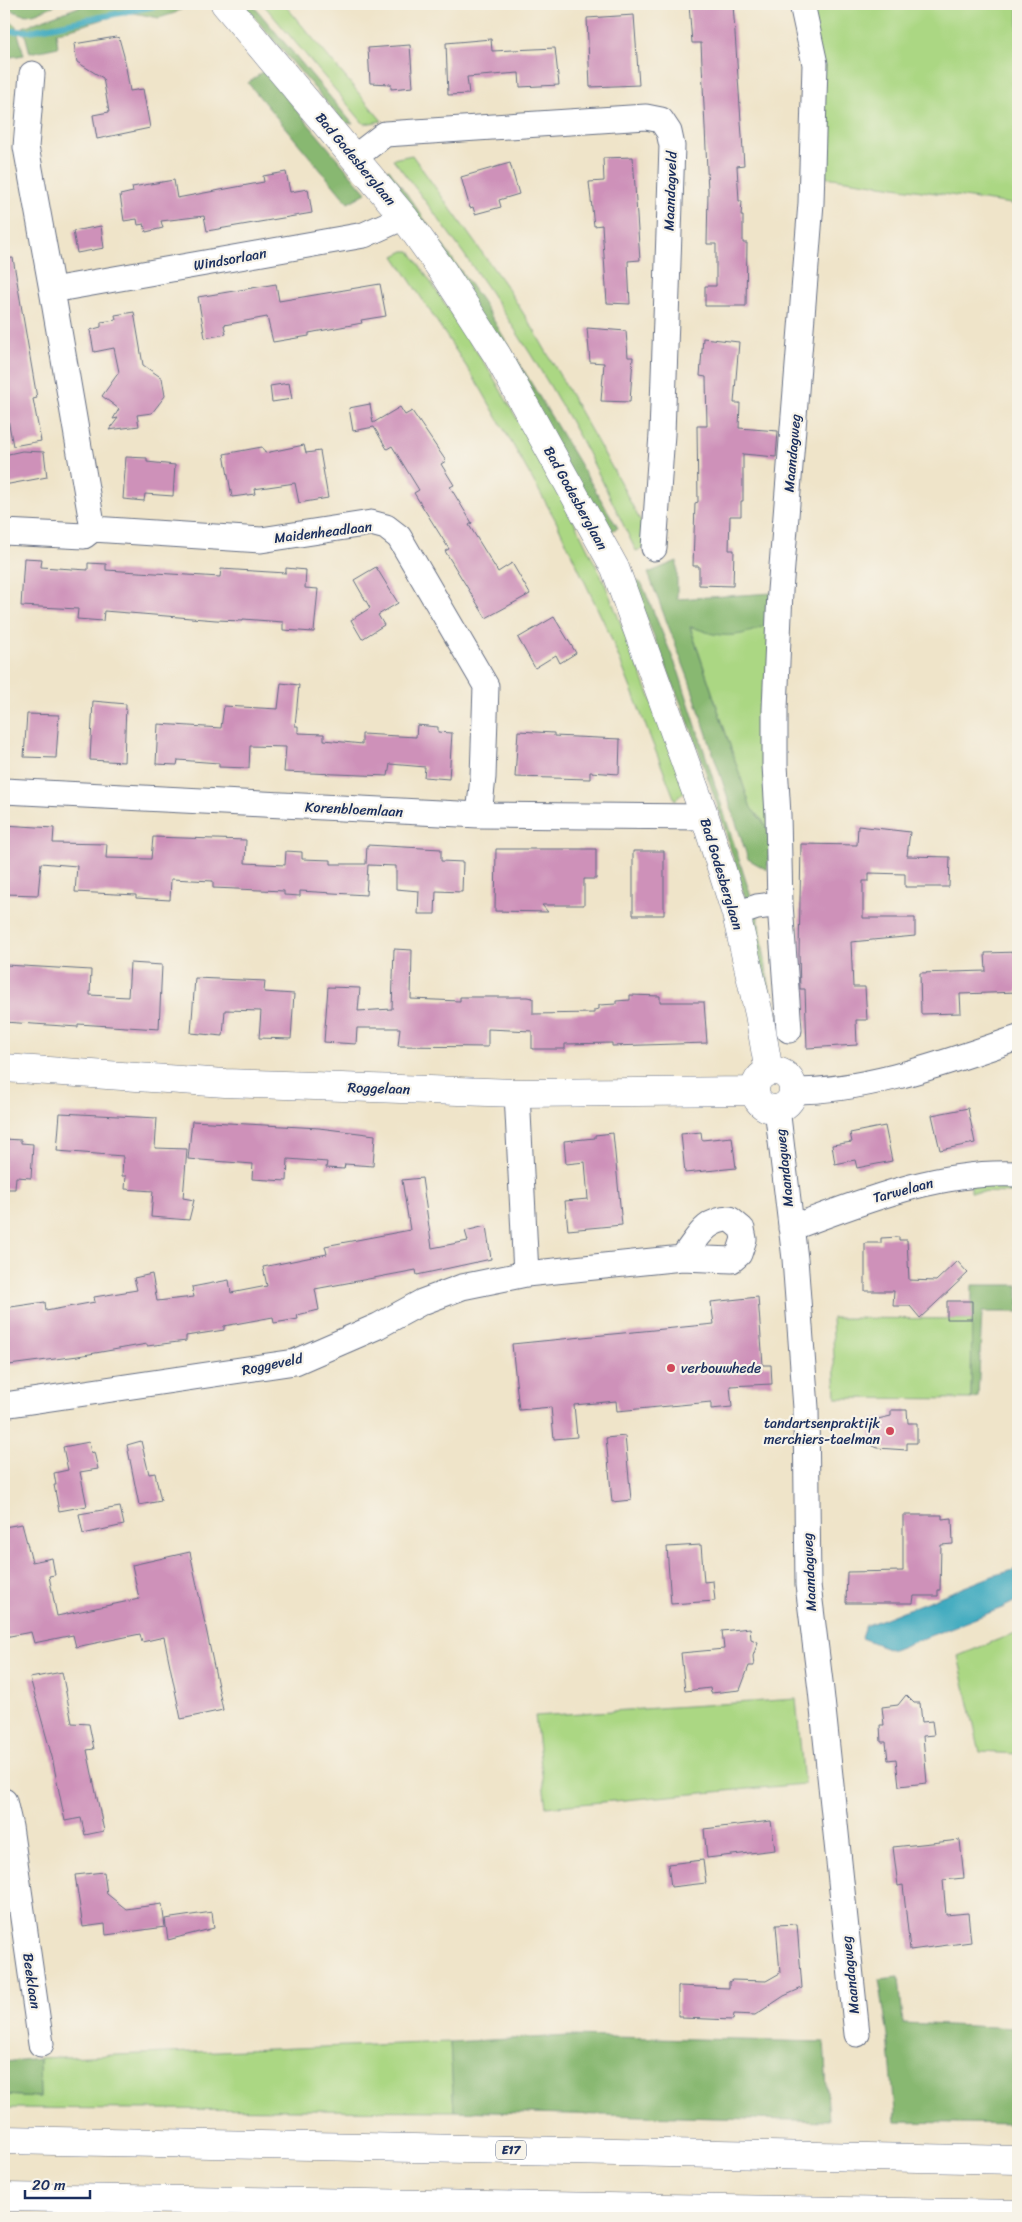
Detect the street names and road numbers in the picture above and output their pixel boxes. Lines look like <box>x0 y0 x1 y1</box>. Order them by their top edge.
street label: Bad Godesberglaan <box>309 107 403 212</box>
street label: Maandagveld <box>657 149 684 231</box>
street label: Windsorlaan <box>192 241 269 278</box>
street label: Maandagweg <box>777 413 808 493</box>
street label: Bad Godesberglaan <box>537 442 615 555</box>
street label: Maidenheadlaan <box>273 514 374 551</box>
street label: Korenbloemlaan <box>304 794 404 825</box>
street label: Bad Godesberglaan <box>693 815 751 934</box>
street label: Roggelaan <box>347 1075 411 1102</box>
street label: Maandagweg <box>768 1128 801 1208</box>
street label: Tarwelaan <box>870 1170 937 1211</box>
street label: Roggeveld <box>239 1346 306 1383</box>
street label: Maandagweg <box>795 1532 824 1612</box>
street label: Maandagweg <box>834 1935 867 2015</box>
street label: Beeklaan <box>15 1951 48 2011</box>
road number: E17 <box>496 2140 526 2160</box>

